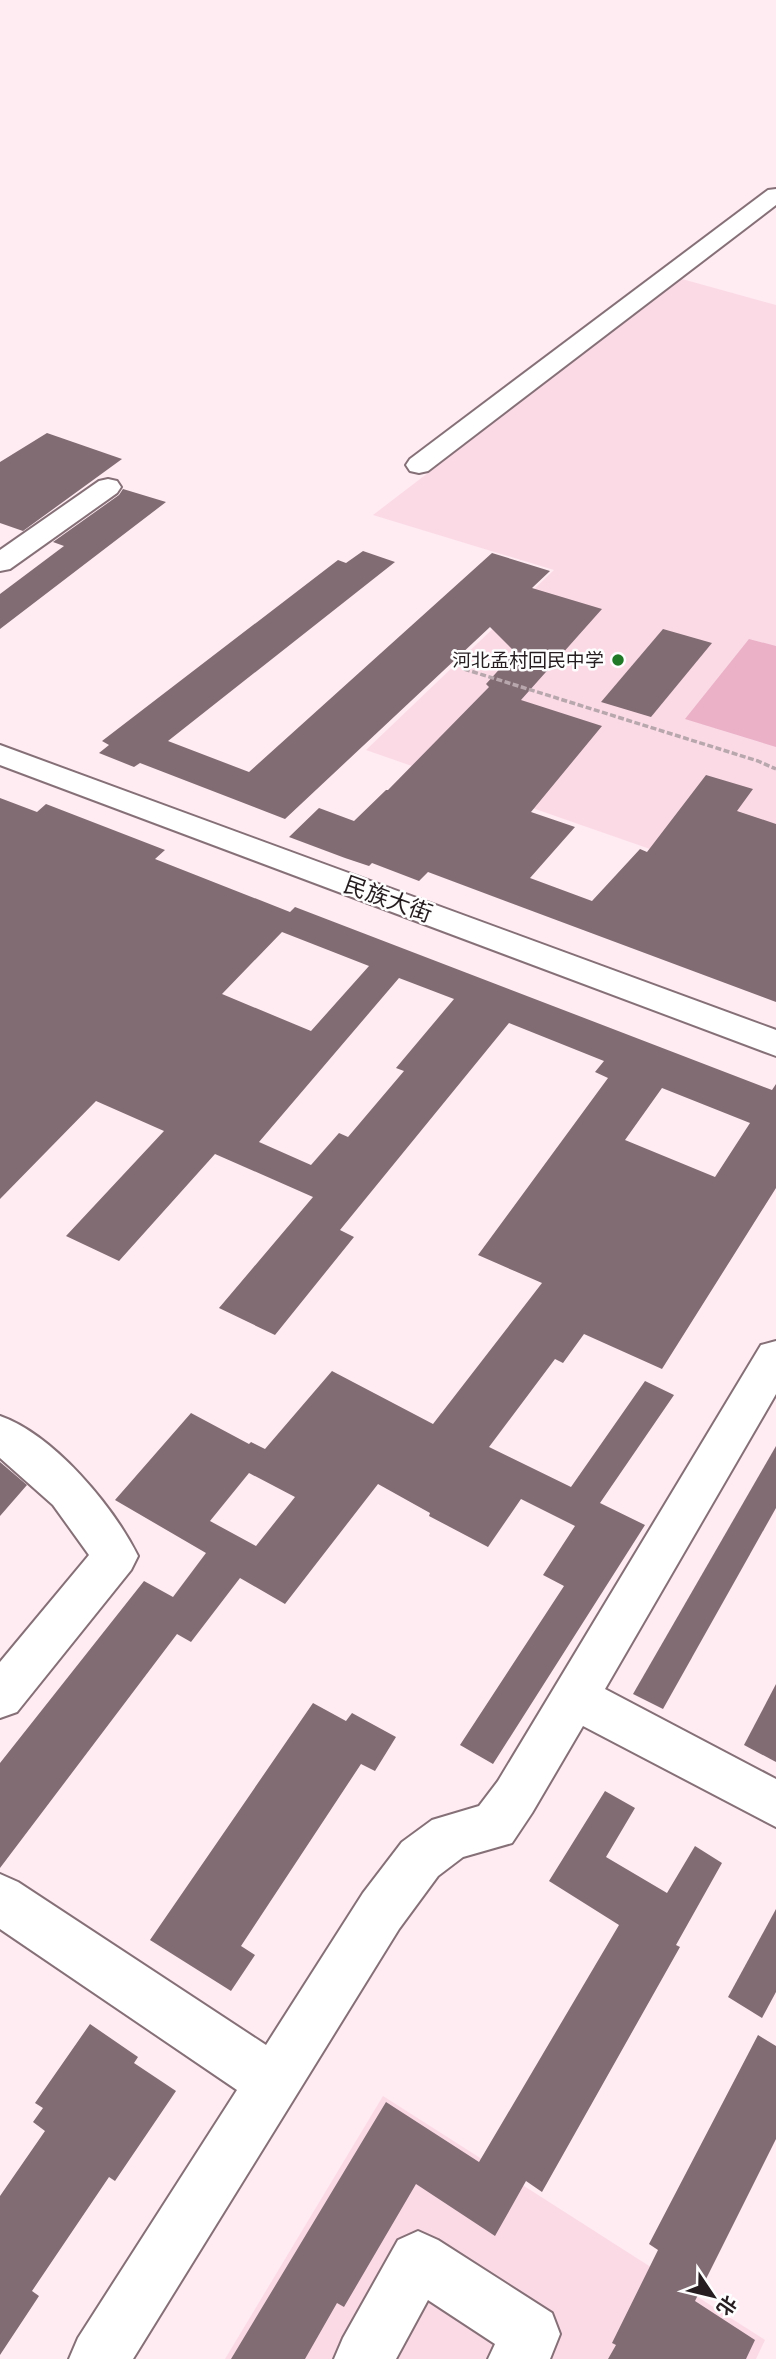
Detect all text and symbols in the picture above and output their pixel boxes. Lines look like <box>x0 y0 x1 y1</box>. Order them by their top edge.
place label: 河北孟村回民中学 <box>452 648 604 673</box>
marker: 河北孟村回民中学 <box>610 652 626 668</box>
street label: 民族大街 <box>340 869 436 929</box>
north arrow <box>678 2261 748 2331</box>
text: 北 <box>711 2291 742 2320</box>

